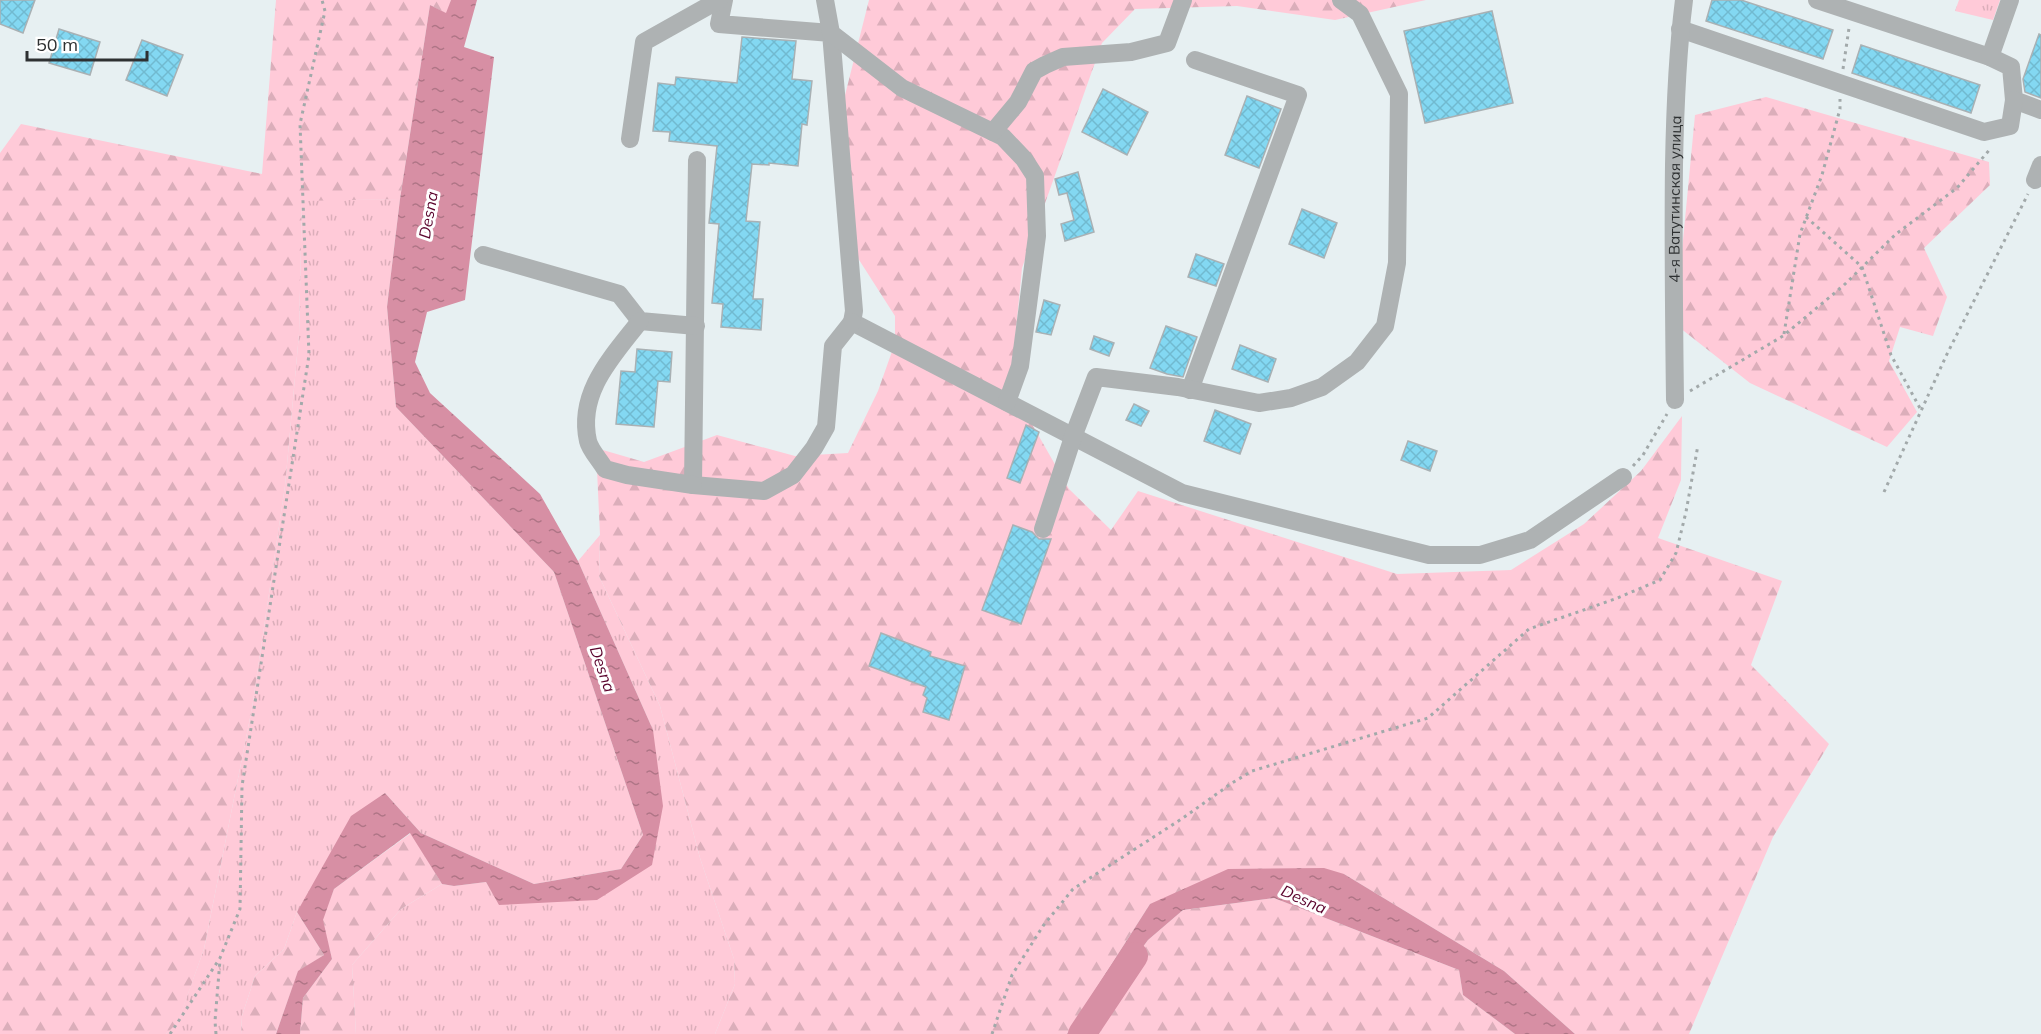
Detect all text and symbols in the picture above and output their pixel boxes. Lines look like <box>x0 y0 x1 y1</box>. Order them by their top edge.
scale bar <box>27 24 147 62</box>
text: 50 m <box>36 33 78 56</box>
street label: 4-я Ватутинская улица <box>1664 115 1685 283</box>
water label: Desna <box>414 189 442 240</box>
water label: Desna <box>586 643 620 695</box>
water label: Desna <box>1278 880 1330 918</box>

